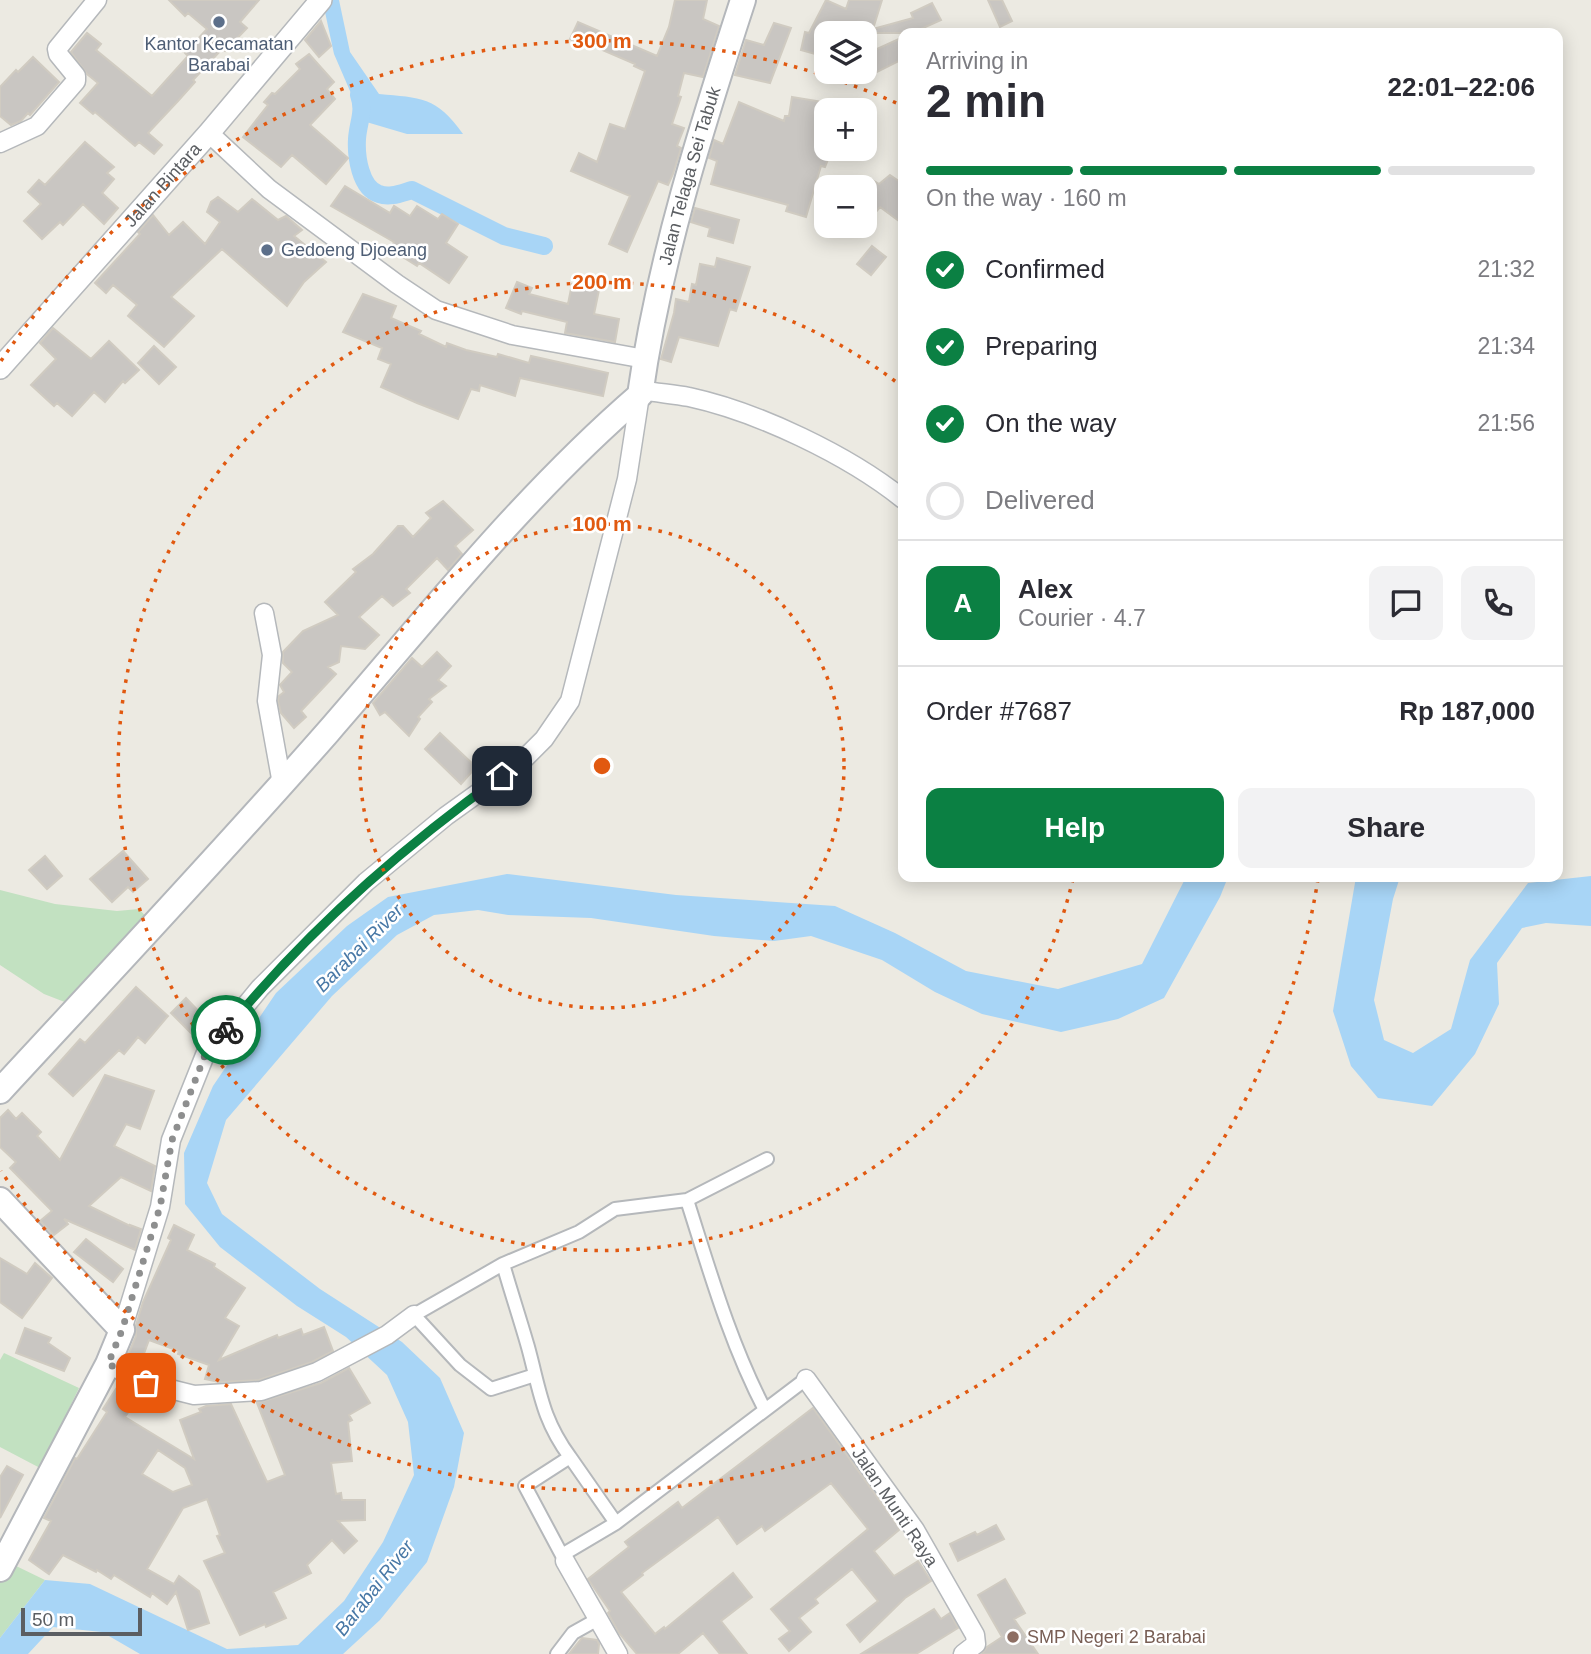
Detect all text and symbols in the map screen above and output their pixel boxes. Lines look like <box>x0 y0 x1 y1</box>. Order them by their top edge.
marker: Kantor Kecamatan Barabai <box>211 14 227 30</box>
map controls <box>814 21 877 238</box>
button: layers <box>814 21 877 84</box>
text: 300 m <box>572 29 632 52</box>
place label: Kantor Kecamatan Barabai <box>144 34 294 75</box>
text: Arriving in <box>926 48 1028 74</box>
text: 22:01–22:06 <box>1388 72 1535 102</box>
text: 2 min <box>926 75 1046 127</box>
street label: Jalan Telaga Sei Tabuk <box>655 83 725 267</box>
button: + <box>814 98 877 161</box>
street label: Jalan Bintara <box>120 138 206 231</box>
button: − <box>814 175 877 238</box>
text: On the way · 160 m <box>926 185 1127 211</box>
place label: Gedoeng Djoeang <box>281 240 427 260</box>
marker: Gedoeng Djoeang <box>259 242 275 258</box>
icon: check <box>926 251 964 289</box>
text: Confirmed <box>985 254 1105 284</box>
text: 21:32 <box>1477 256 1535 282</box>
text: 200 m <box>572 270 632 293</box>
icon: check <box>926 328 964 366</box>
text: Preparing <box>985 331 1098 361</box>
text: 21:34 <box>1477 333 1535 359</box>
icon: check <box>926 405 964 443</box>
text: On the way <box>985 408 1117 438</box>
text: 21:56 <box>1477 410 1535 436</box>
text: Delivered <box>985 485 1095 515</box>
text: 100 m <box>572 512 632 535</box>
button: chat <box>1369 566 1443 640</box>
button: phone <box>1461 566 1535 640</box>
text: Alex <box>1018 574 1073 604</box>
text: A <box>954 588 972 618</box>
text: Courier · 4.7 <box>1018 605 1146 631</box>
text: Order #7687 <box>926 696 1072 726</box>
text: Rp 187,000 <box>1399 696 1535 726</box>
pin <box>472 746 532 806</box>
centre of rings <box>590 754 614 778</box>
icon: home <box>483 757 521 795</box>
button: Help <box>926 788 1224 868</box>
button: Share <box>1238 788 1535 868</box>
water label: Barabai River <box>311 899 408 996</box>
courier <box>191 995 261 1065</box>
icon: bike <box>207 1011 245 1049</box>
pin <box>116 1353 176 1413</box>
icon: bag <box>127 1364 165 1402</box>
street label: Jalan Munti Raya <box>848 1444 943 1571</box>
water label: Barabai River <box>330 1536 418 1640</box>
scale bar <box>21 1605 142 1637</box>
text: 50 m <box>32 1609 74 1630</box>
place label: SMP Negeri 2 Barabai <box>1027 1627 1206 1647</box>
marker: SMP Negeri 2 Barabai <box>1005 1629 1021 1645</box>

